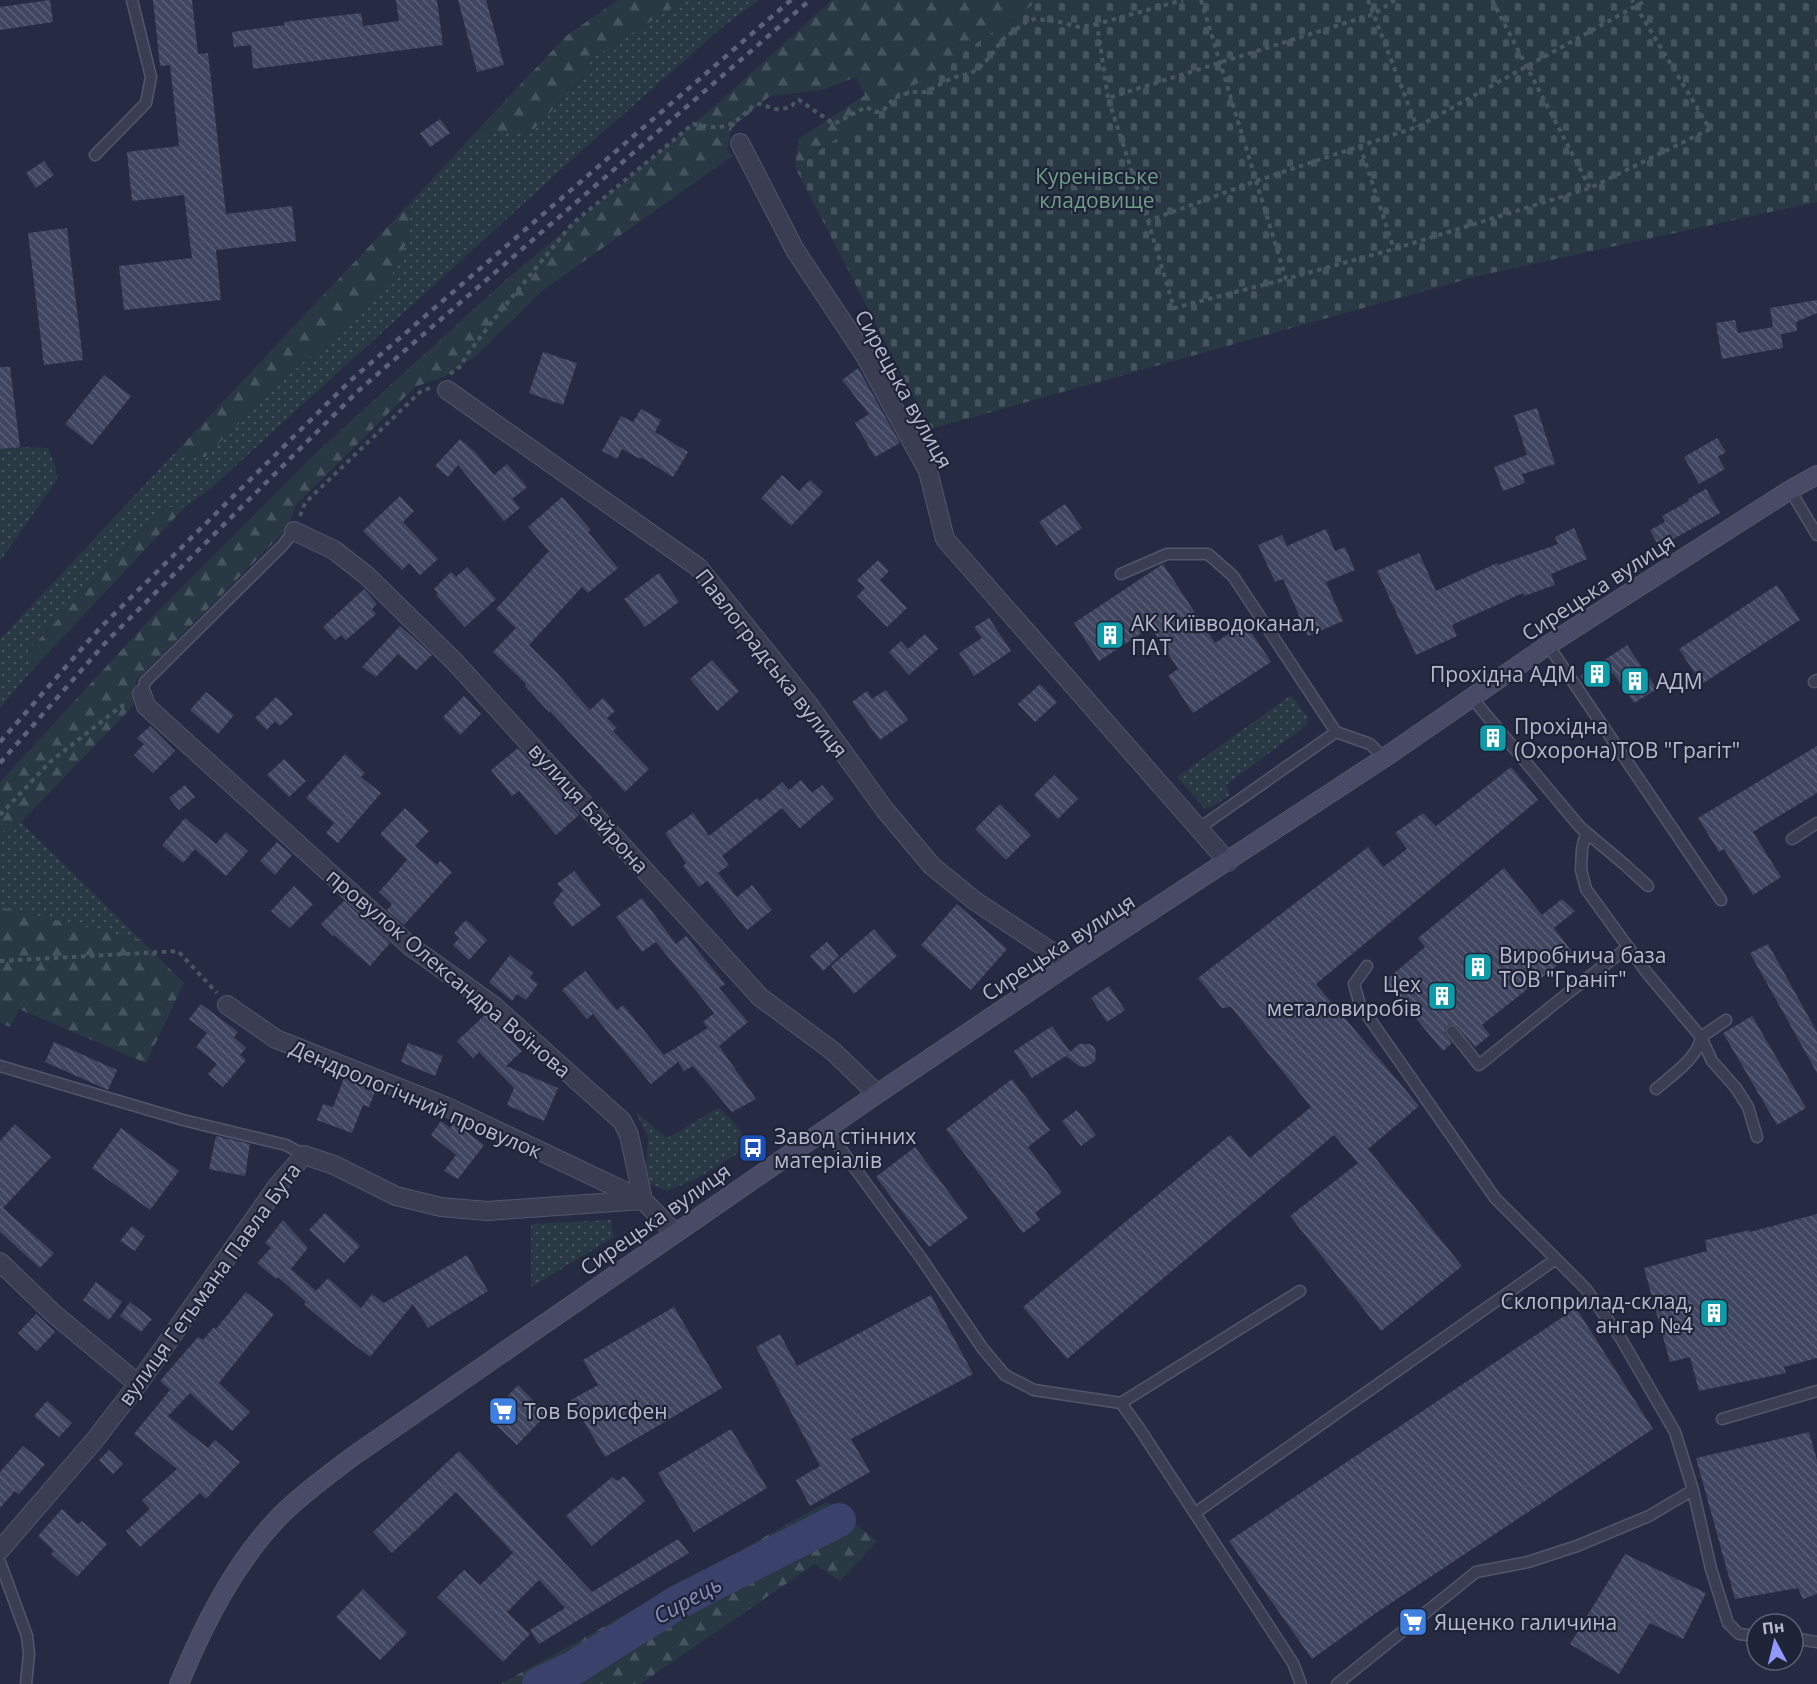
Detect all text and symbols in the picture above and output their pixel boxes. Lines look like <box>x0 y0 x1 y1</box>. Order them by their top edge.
park label: Куренівське кладовище <box>1035 162 1159 214</box>
street label: Сирецька вулиця <box>849 305 959 473</box>
street label: Сирецька вулиця <box>1516 527 1680 647</box>
street label: Павлоградська вулиця <box>689 563 855 763</box>
place label: АК Київводоканал, ПАТ <box>1131 609 1320 661</box>
building icon: АК Київводоканал, ПАТ <box>1094 619 1126 651</box>
building icon: Прохідна АДМ <box>1581 658 1613 690</box>
place label: Прохідна АДМ <box>1430 660 1576 688</box>
building icon: АДМ <box>1619 665 1651 697</box>
place label: АДМ <box>1656 667 1703 695</box>
place label: Прохідна (Охорона)ТОВ "Грагіт" <box>1514 712 1740 764</box>
building icon: Прохідна (Охорона)ТОВ "Грагіт" <box>1477 722 1509 754</box>
street label: вулиця Байрона <box>523 737 655 879</box>
street label: провулок Олександра Воїнова <box>321 862 577 1084</box>
street label: Сирецька вулиця <box>976 887 1140 1007</box>
place label: Виробнича база ТОВ "Граніт" <box>1499 941 1666 993</box>
building icon: Виробнича база ТОВ "Граніт" <box>1462 951 1494 983</box>
place label: Цех металовиробів <box>1267 970 1421 1022</box>
building icon: Цех металовиробів <box>1426 980 1458 1012</box>
street label: Дендрологічний провулок <box>286 1033 546 1165</box>
place label: Завод стінних матеріалів <box>774 1122 916 1174</box>
bus stop icon: Завод стінних матеріалів <box>737 1132 769 1164</box>
street label: вулиця Гетьмана Павла Бута <box>111 1157 307 1411</box>
street label: Сирецька вулиця <box>574 1157 736 1281</box>
place label: Склоприлад-склад, ангар №4 <box>1500 1287 1693 1339</box>
building icon: Склоприлад-склад, ангар №4 <box>1698 1297 1730 1329</box>
supermarket icon: Тов Борисфен <box>487 1395 519 1427</box>
place label: Тов Борисфен <box>524 1397 668 1425</box>
water label: Сирець <box>647 1568 727 1630</box>
supermarket icon: Ященко галичина <box>1397 1606 1429 1638</box>
place label: Ященко галичина <box>1434 1608 1617 1636</box>
north arrow <box>1745 1612 1805 1672</box>
text: Пн <box>1761 1615 1786 1639</box>

